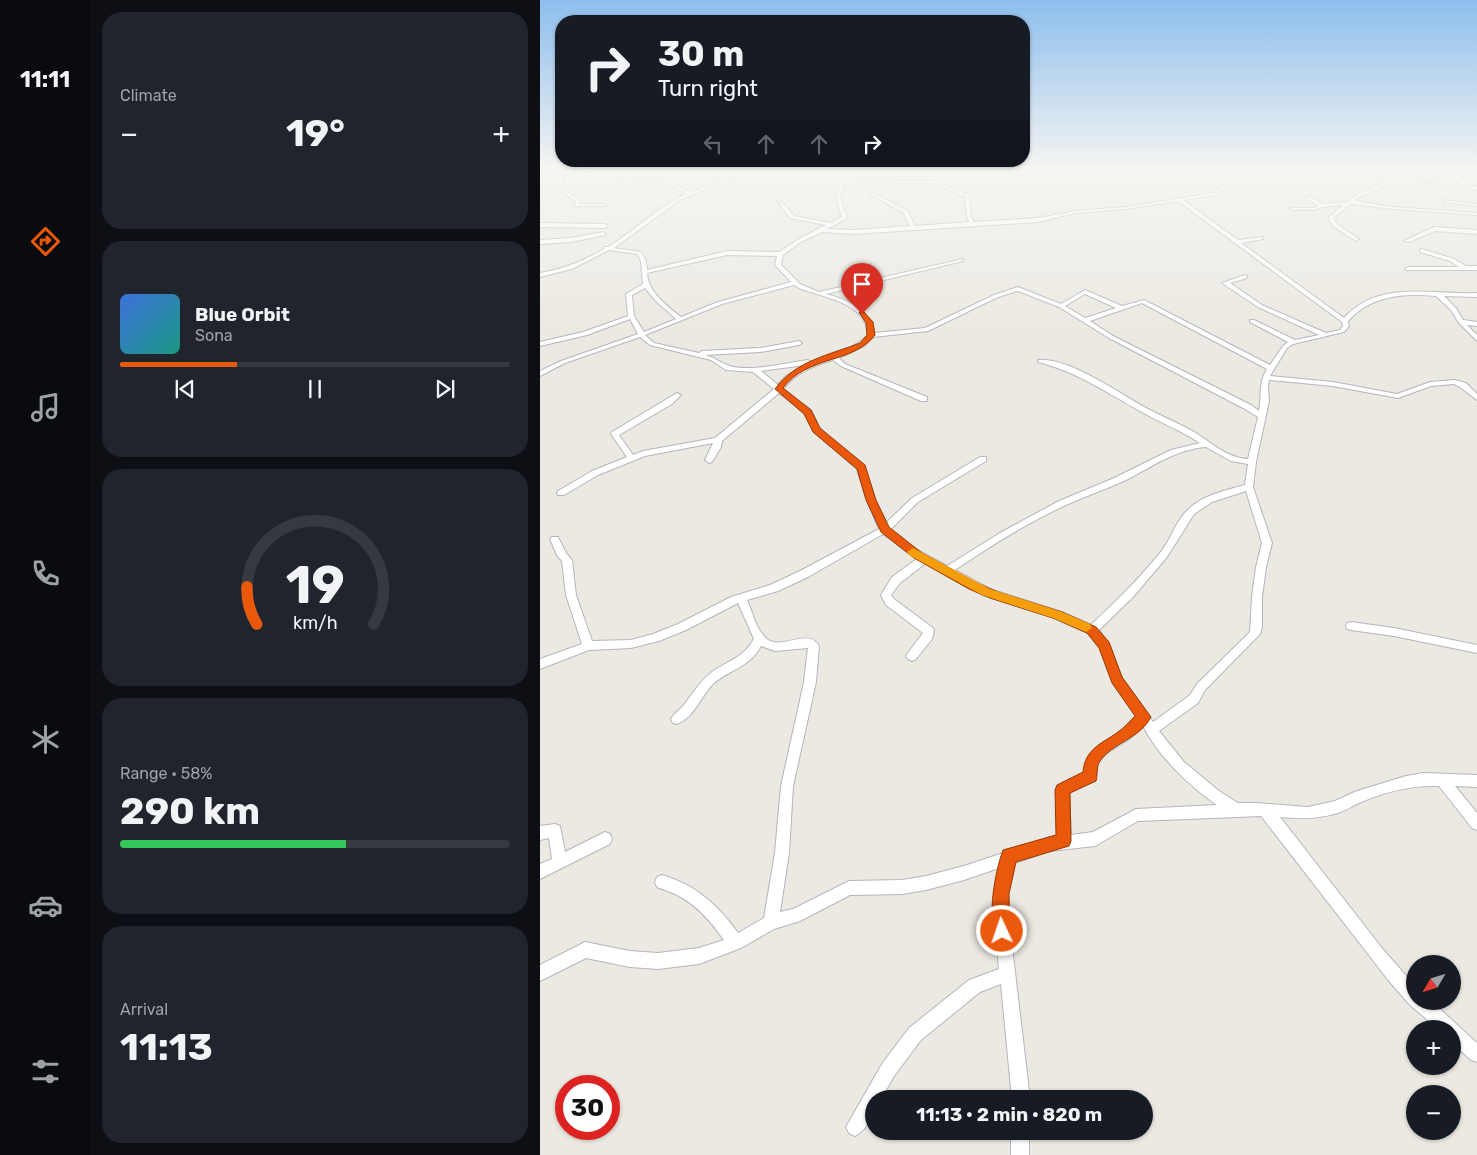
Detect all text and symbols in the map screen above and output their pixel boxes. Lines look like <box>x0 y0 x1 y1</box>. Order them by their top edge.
text: 30 m <box>658 33 744 75</box>
icon: right <box>575 35 640 100</box>
text: 11:11 <box>20 66 70 93</box>
text: Turn right <box>658 75 758 102</box>
text: Climate <box>120 86 177 105</box>
text: 19° <box>286 110 345 156</box>
text: − <box>120 117 138 150</box>
text: + <box>493 117 510 150</box>
icon: left <box>699 130 727 158</box>
icon: ahead <box>752 130 780 158</box>
icon: ahead <box>805 130 833 158</box>
icon: right <box>858 130 886 158</box>
icon: directions <box>28 224 63 259</box>
pin <box>841 263 883 314</box>
icon: arrive <box>848 270 876 298</box>
text: Blue Orbit <box>195 303 290 326</box>
text: Sona <box>195 326 233 345</box>
icon: previous <box>171 375 199 403</box>
icon: pause <box>301 375 329 403</box>
icon: next <box>431 375 459 403</box>
icon: music <box>28 390 63 425</box>
text: 19 <box>285 554 345 616</box>
icon: phone <box>28 556 63 591</box>
text: km/h <box>293 612 337 633</box>
icon: climate <box>28 722 63 757</box>
text: Range · 58% <box>120 764 213 783</box>
text: 290 km <box>120 788 260 834</box>
icon: car <box>28 888 63 923</box>
position arrow <box>975 904 1027 956</box>
north arrow <box>1406 955 1461 1010</box>
map controls <box>1406 955 1461 1140</box>
text: Arrival <box>120 1000 168 1019</box>
button: + <box>1406 1020 1461 1075</box>
text: 11:13 <box>120 1024 213 1070</box>
icon: filters <box>28 1054 63 1089</box>
speed limit sign: 30 <box>555 1075 620 1140</box>
button: − <box>1406 1085 1461 1140</box>
text: 11:13 · 2 min · 820 m <box>916 1103 1102 1126</box>

